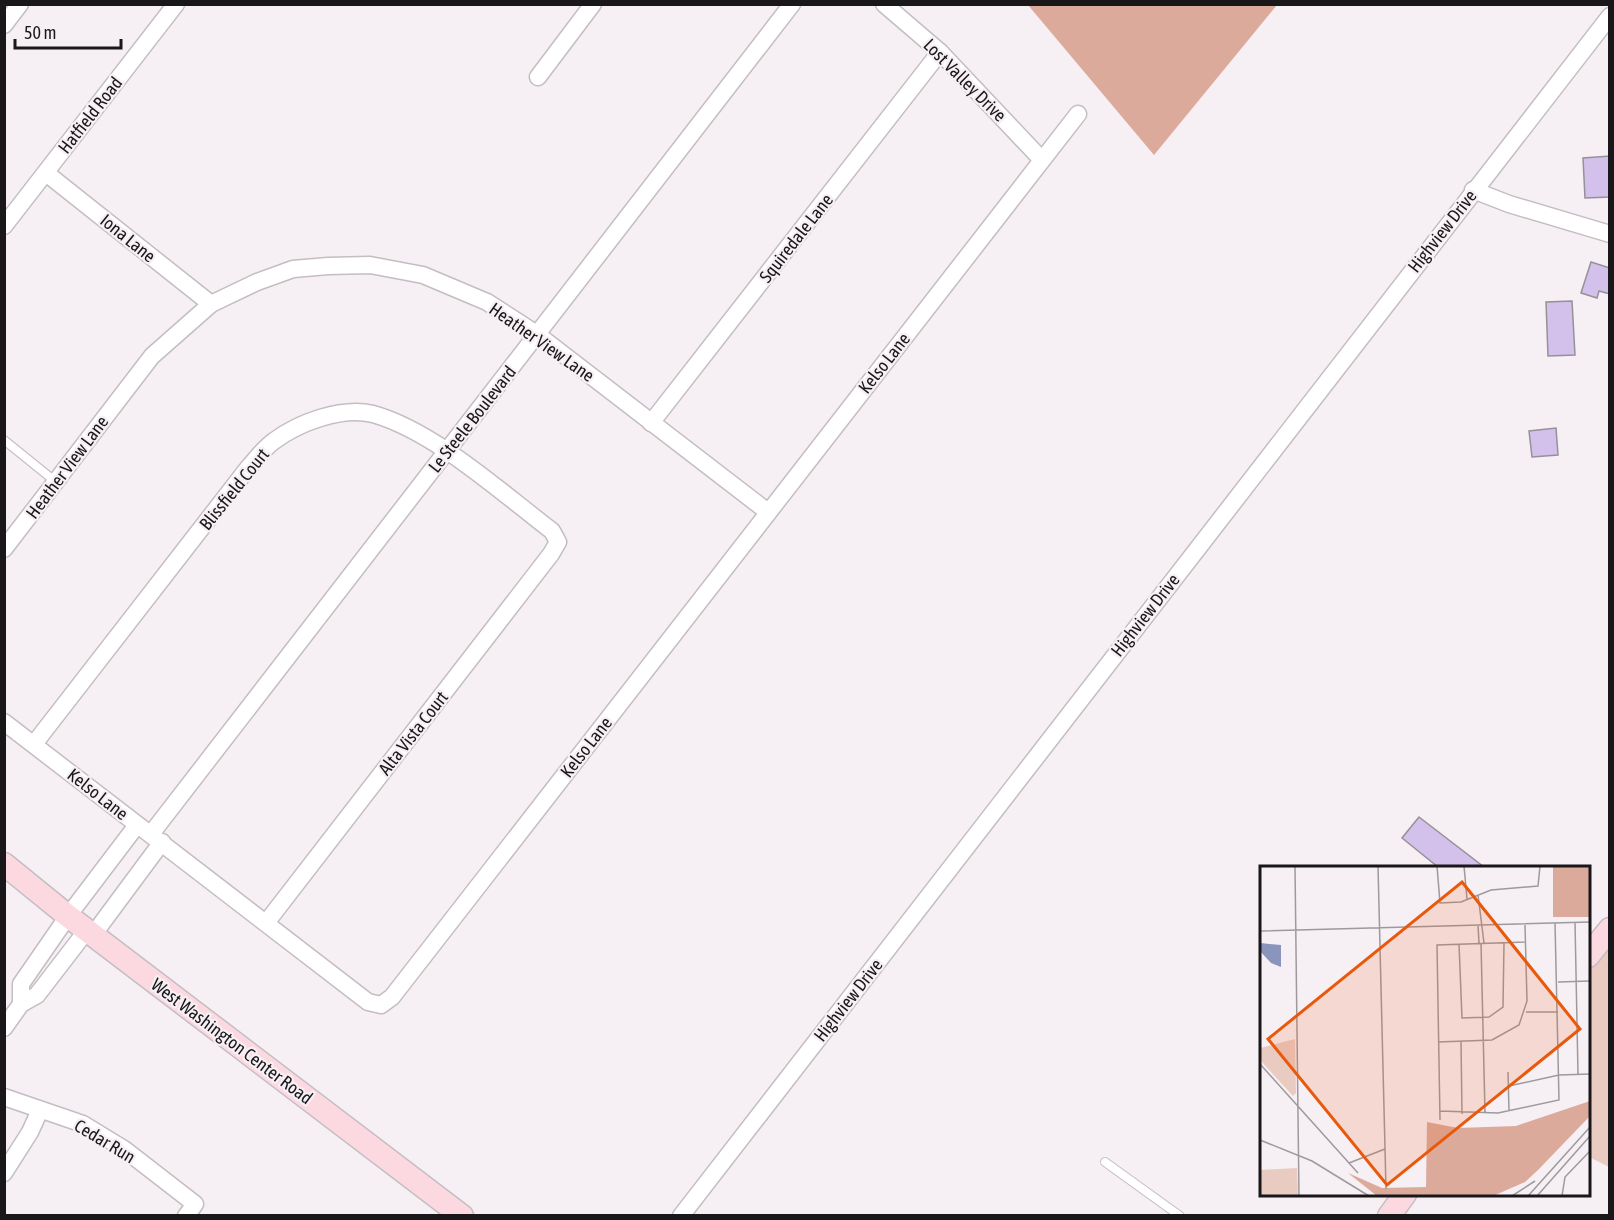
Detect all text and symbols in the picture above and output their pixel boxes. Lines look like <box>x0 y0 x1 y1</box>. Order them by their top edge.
scale bar <box>15 12 122 50</box>
text: 50 m <box>24 22 56 43</box>
street label: Lost Valley Drive <box>919 34 1011 126</box>
street label: Hatfield Road <box>54 73 126 157</box>
street label: Highview Drive <box>1403 186 1481 276</box>
street label: Squiredale Lane <box>755 190 837 286</box>
street label: Iona Lane <box>96 209 160 267</box>
street label: Heather View Lane <box>485 298 599 386</box>
street label: Kelso Lane <box>854 329 914 397</box>
street label: Le Steele Boulevard <box>424 362 520 476</box>
street label: Heather View Lane <box>22 411 112 523</box>
street label: Blissfield Court <box>195 444 273 534</box>
street label: Highview Drive <box>1106 570 1184 660</box>
street label: Alta Vista Court <box>374 687 452 779</box>
street label: Kelso Lane <box>556 713 616 781</box>
street label: Kelso Lane <box>64 764 132 824</box>
inset map <box>1260 866 1590 1196</box>
street label: Highview Drive <box>809 955 887 1045</box>
street label: West Washington Center Road <box>147 974 317 1108</box>
street label: Cedar Run <box>71 1115 139 1167</box>

